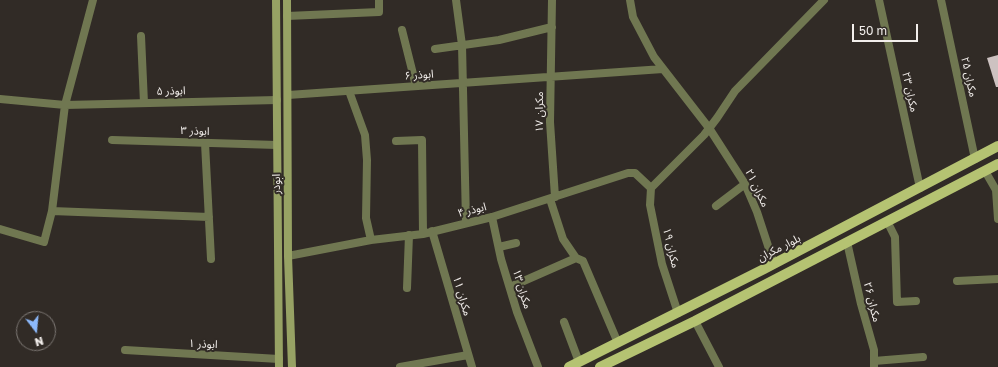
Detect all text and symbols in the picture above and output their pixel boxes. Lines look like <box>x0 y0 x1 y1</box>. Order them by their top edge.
scale bar <box>854 16 920 42</box>
text: 50 m <box>859 23 887 38</box>
street label: مکران ۲۵ <box>958 56 980 98</box>
street label: ابوذر ۶ <box>404 67 434 83</box>
street label: مکران ۲۳ <box>899 71 921 113</box>
street label: ابوذر ۵ <box>156 84 186 98</box>
street label: مکران ۱۷ <box>533 92 547 132</box>
street label: ابوذر ۳ <box>180 124 210 138</box>
street label: مکران ۲۱ <box>742 167 772 209</box>
street label: ابوذر <box>270 174 284 194</box>
street label: ابوذر ۴ <box>456 200 488 220</box>
street label: مکران ۱۹ <box>660 227 682 269</box>
street label: بلوار مکران <box>755 232 803 264</box>
street label: مکران ۱۳ <box>510 267 534 311</box>
street label: مکران ۱۱ <box>450 275 474 317</box>
street label: مکران ۲۶ <box>861 281 883 323</box>
north arrow <box>16 311 56 351</box>
text: N <box>33 335 45 349</box>
street label: ابوذر ۱ <box>188 337 218 351</box>

